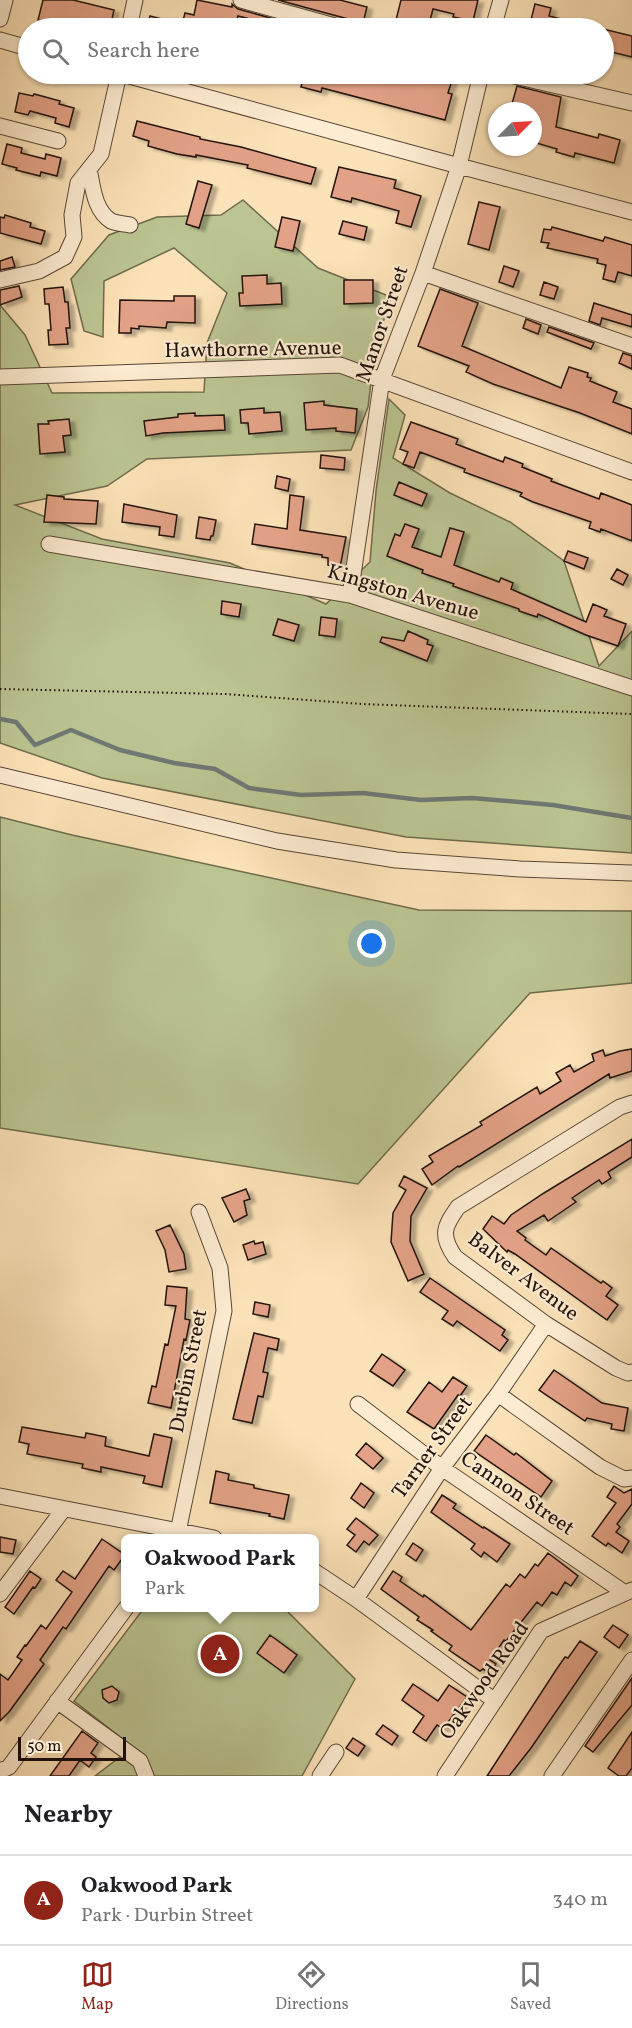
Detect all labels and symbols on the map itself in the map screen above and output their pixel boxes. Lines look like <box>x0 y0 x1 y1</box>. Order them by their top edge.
north arrow <box>488 102 542 156</box>
street label: Manor Street <box>349 262 417 386</box>
street label: Hawthorne Avenue <box>164 334 342 366</box>
street label: Kingston Avenue <box>324 557 482 629</box>
your location <box>357 929 386 958</box>
street label: Balver Avenue <box>461 1226 585 1328</box>
street label: Durbin Street <box>163 1307 215 1435</box>
street label: Tarner Street <box>386 1391 480 1505</box>
street label: Cannon Street <box>454 1445 580 1543</box>
street label: Oakwood Road <box>433 1616 537 1746</box>
pin: A <box>200 1632 240 1676</box>
scale bar <box>18 1734 126 1762</box>

